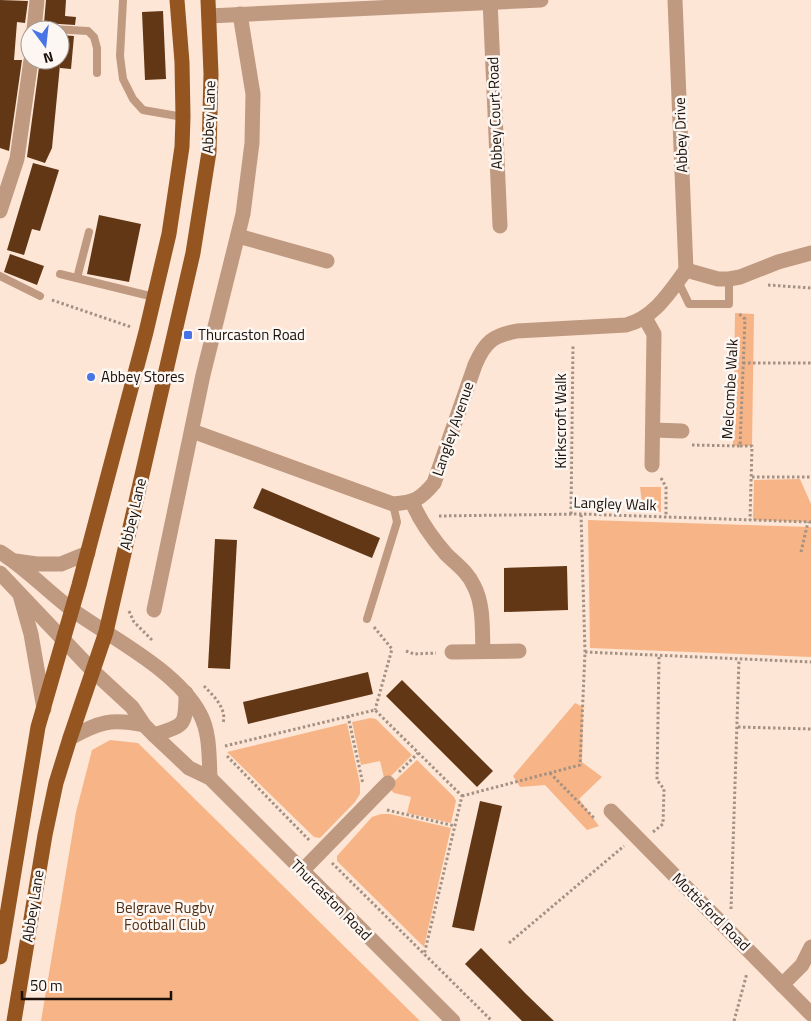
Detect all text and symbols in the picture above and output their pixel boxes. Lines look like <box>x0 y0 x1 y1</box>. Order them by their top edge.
north arrow <box>20 20 70 70</box>
text: N <box>41 47 56 69</box>
street label: Abbey Court Road <box>481 56 508 170</box>
street label: Abbey Lane <box>196 80 221 154</box>
street label: Abbey Drive <box>668 97 693 173</box>
place label: Thurcaston Road <box>198 323 305 346</box>
marker: Thurcaston Road <box>182 329 194 341</box>
street label: Melcombe Walk <box>715 338 744 440</box>
place label: Abbey Stores <box>101 365 185 388</box>
marker: Abbey Stores <box>85 371 97 383</box>
street label: Kirkscroft Walk <box>549 373 572 469</box>
street label: Langley Avenue <box>426 378 479 479</box>
street label: Abbey Lane <box>113 476 152 552</box>
street label: Langley Walk <box>573 491 657 516</box>
street label: Thurcaston Road <box>285 854 377 946</box>
street label: Mottisford Road <box>667 867 756 956</box>
street label: Abbey Lane <box>15 868 50 944</box>
park label: Belgrave Rugby Football Club <box>116 896 214 936</box>
scale bar <box>22 968 171 1000</box>
text: 50 m <box>30 974 63 997</box>

